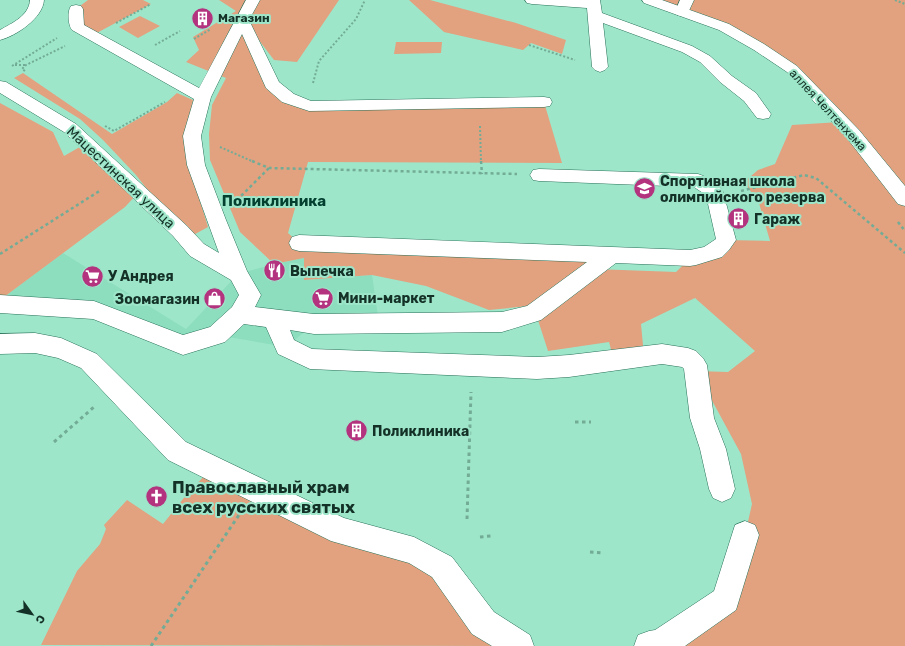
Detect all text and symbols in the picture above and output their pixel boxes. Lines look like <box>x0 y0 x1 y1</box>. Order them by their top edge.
building icon: Магазин <box>190 5 216 31</box>
place label: Магазин <box>218 11 270 25</box>
street label: аллея Челтенхема <box>787 66 869 154</box>
street label: Мацестинская улица <box>63 123 178 232</box>
place label: Спортивная школа олимпийского резерва <box>660 173 825 206</box>
school or university icon: Спортивная школа олимпийского резерва <box>632 176 658 202</box>
district label: Поликлиника <box>222 192 326 210</box>
building icon: Гараж <box>726 206 752 232</box>
place label: Гараж <box>754 211 800 228</box>
restaurant icon: Выпечка <box>262 258 288 284</box>
supermarket icon: У Андрея <box>80 263 106 289</box>
place label: Выпечка <box>290 263 354 280</box>
place label: У Андрея <box>108 268 174 285</box>
supermarket icon: Мини-маркет <box>309 285 335 311</box>
shop icon: Зоомагазин <box>202 286 228 312</box>
place label: Мини-маркет <box>338 290 435 307</box>
place label: Зоомагазин <box>115 291 200 308</box>
building icon: Поликлиника <box>343 418 369 444</box>
place label: Поликлиника <box>372 423 469 440</box>
place label: Православный храм всех русских святых <box>172 477 355 517</box>
church icon: Православный храм всех русских святых <box>144 484 170 510</box>
north arrow <box>12 594 52 634</box>
text: С <box>32 612 48 626</box>

